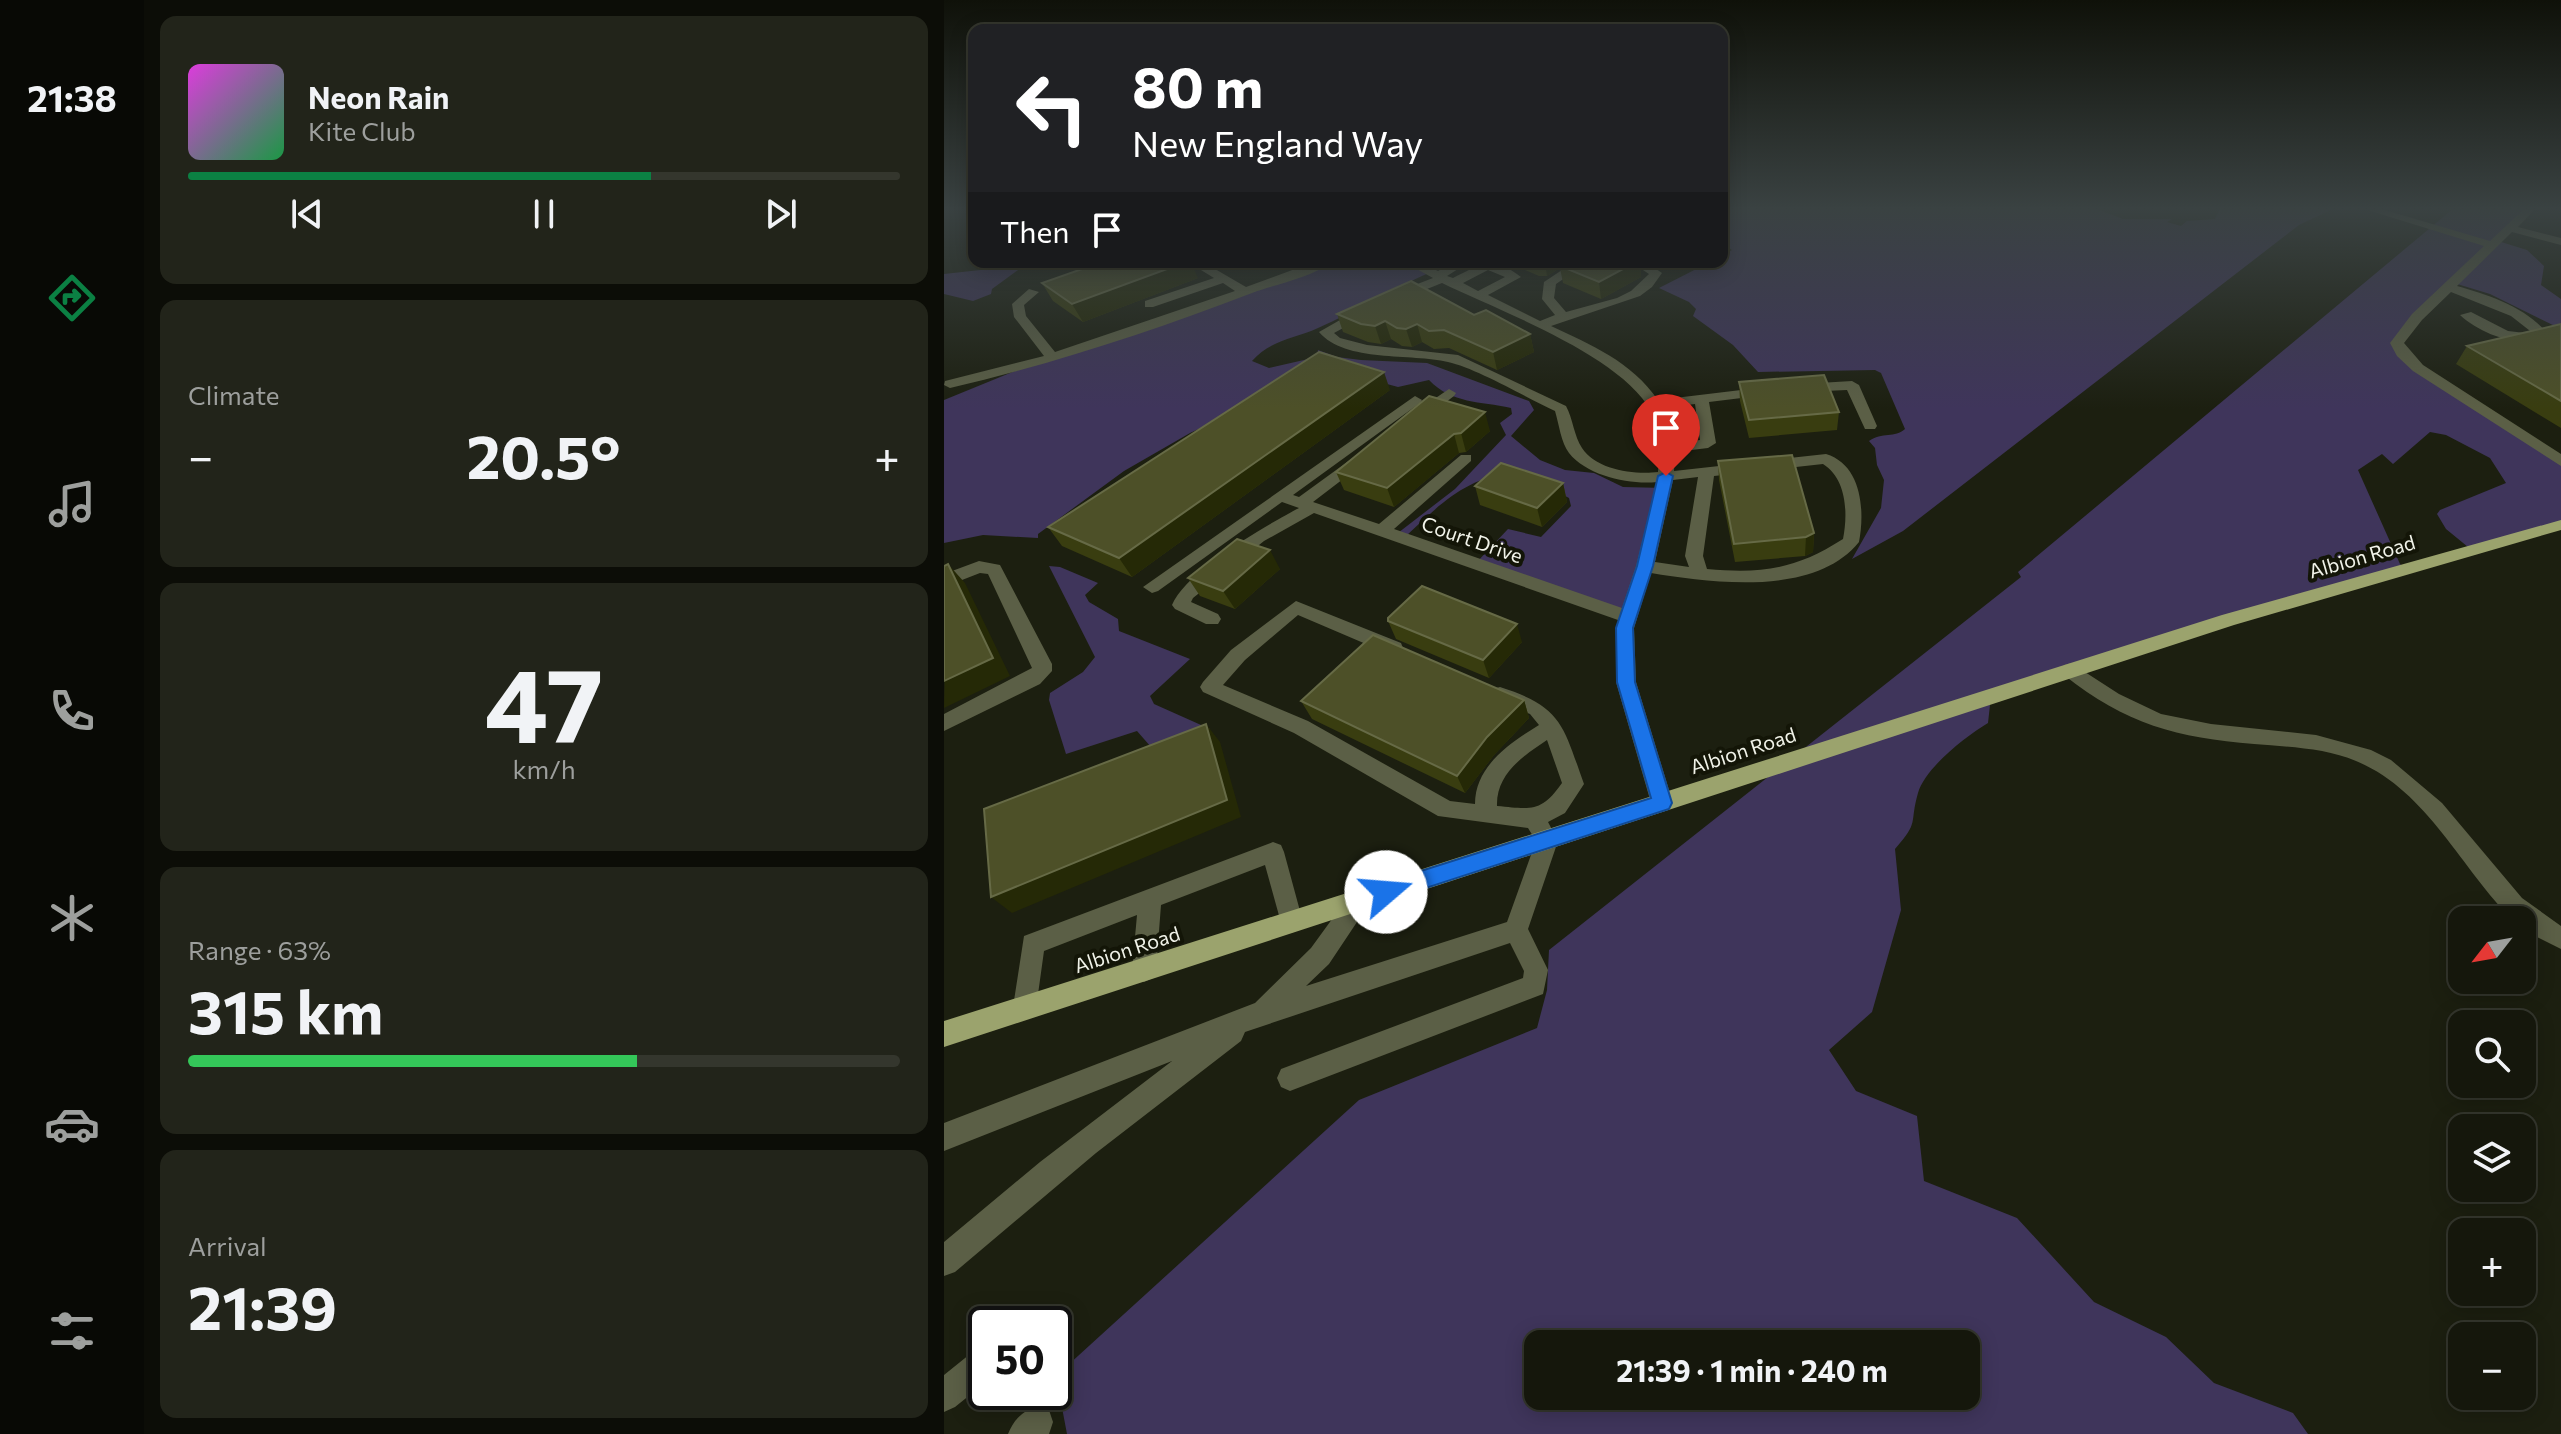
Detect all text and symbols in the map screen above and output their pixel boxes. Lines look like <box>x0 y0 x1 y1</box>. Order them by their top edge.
text: 80 m <box>1132 51 1263 120</box>
icon: left <box>1000 56 1104 160</box>
text: 21:38 <box>27 75 117 119</box>
text: Neon Rain <box>308 78 449 115</box>
text: Kite Club <box>308 115 416 146</box>
text: New England Way <box>1132 120 1423 164</box>
icon: previous <box>285 192 329 236</box>
icon: pause <box>522 192 566 236</box>
icon: next <box>759 192 803 236</box>
icon: arrive <box>1085 208 1129 252</box>
text: Then <box>1000 212 1069 249</box>
icon: directions <box>44 270 100 326</box>
text: Climate <box>188 379 280 410</box>
pin <box>1632 394 1700 476</box>
icon: arrive <box>1644 406 1688 450</box>
text: 20.5° <box>467 418 621 491</box>
text: − <box>188 428 213 482</box>
text: + <box>874 428 900 482</box>
icon: music <box>44 476 100 532</box>
street label: Court Drive <box>1419 511 1526 568</box>
street label: Albion Road <box>2306 529 2418 583</box>
text: 47 <box>485 637 603 764</box>
icon: phone <box>44 683 100 739</box>
street label: Albion Road <box>1687 722 1799 778</box>
text: km/h <box>512 753 576 784</box>
position arrow <box>1344 850 1428 934</box>
icon: climate <box>44 890 100 946</box>
north arrow <box>2448 906 2536 994</box>
map controls <box>2448 906 2536 1410</box>
street label: Albion Road <box>1071 921 1183 977</box>
text: Range · 63% <box>188 934 331 965</box>
text: 315 km <box>188 973 383 1046</box>
button: search <box>2448 1010 2536 1098</box>
icon: car <box>44 1096 100 1152</box>
button: layers <box>2448 1114 2536 1202</box>
button: + <box>2448 1218 2536 1306</box>
text: Arrival <box>188 1230 267 1261</box>
text: 21:39 <box>188 1269 337 1342</box>
icon: filters <box>44 1303 100 1359</box>
speed limit sign: 50 <box>968 1306 1072 1410</box>
button: − <box>2448 1322 2536 1410</box>
text: 21:39 · 1 min · 240 m <box>1616 1351 1888 1388</box>

